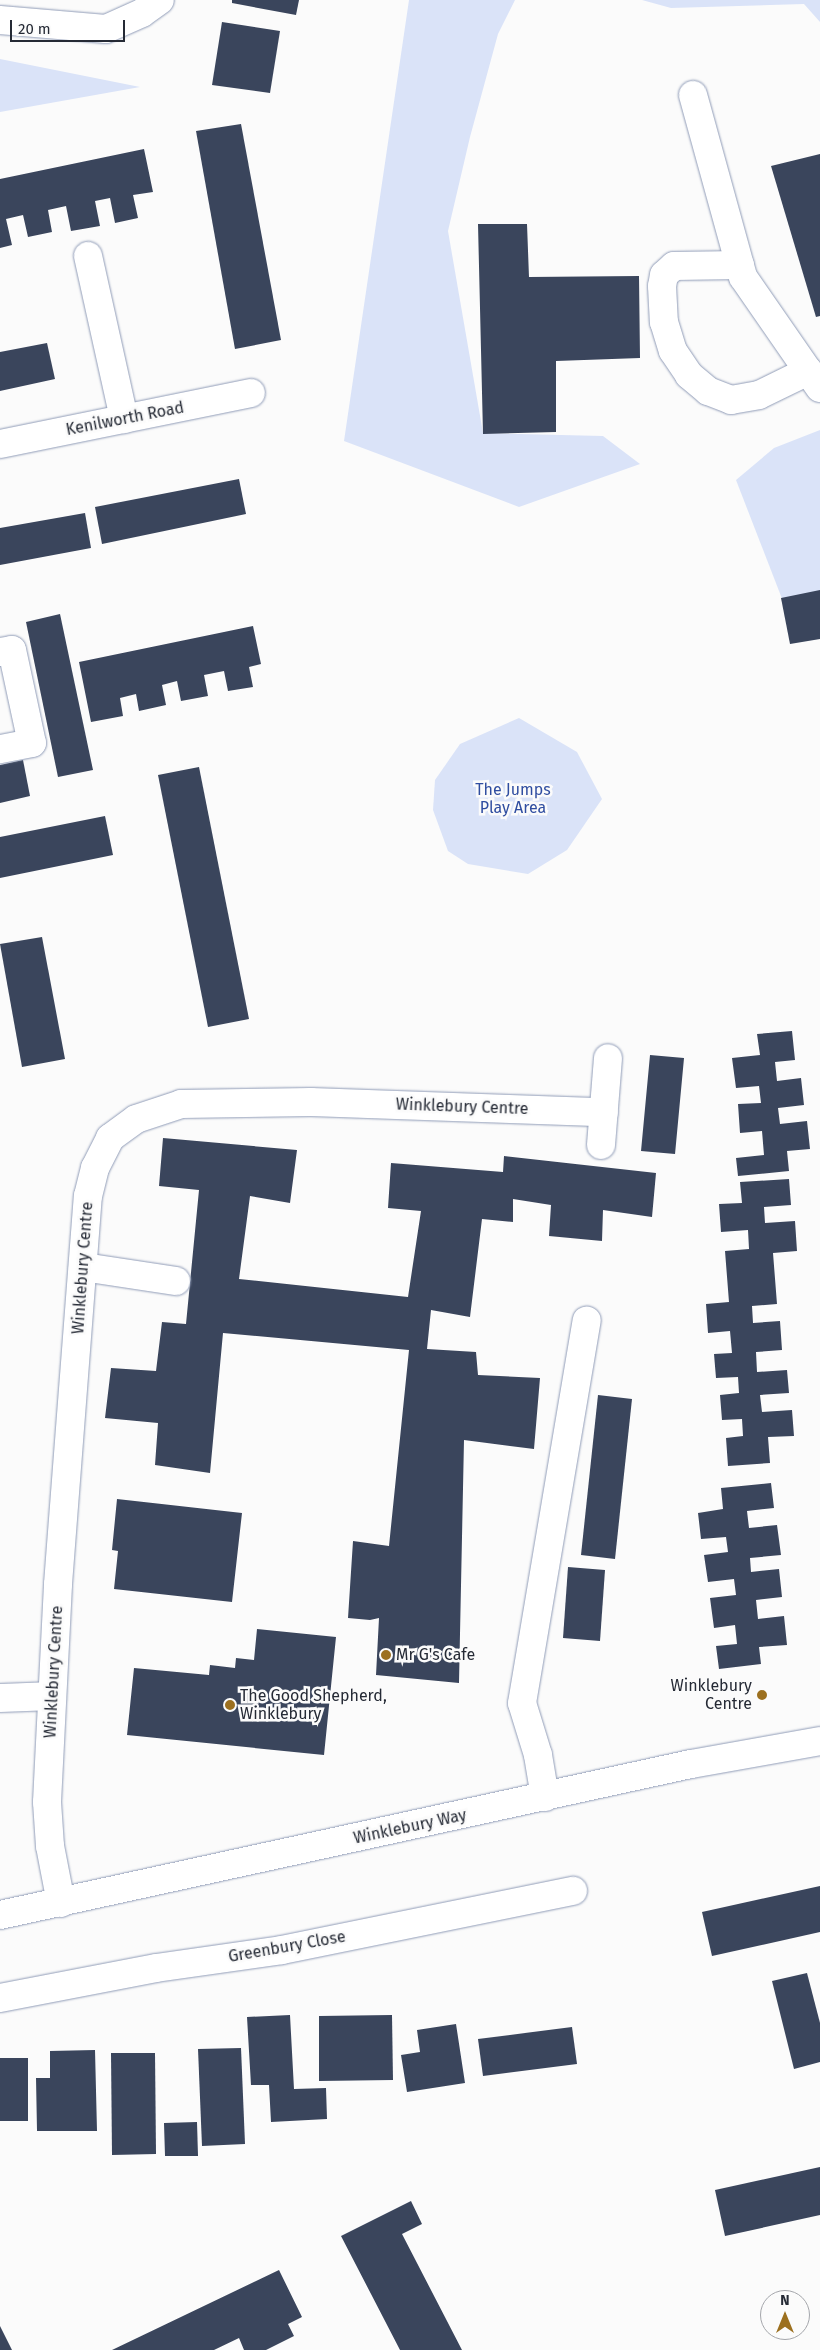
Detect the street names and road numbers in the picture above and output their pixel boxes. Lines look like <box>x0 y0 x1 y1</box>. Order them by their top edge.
street label: Kenilworth Road <box>64 398 186 440</box>
street label: Winklebury Centre <box>395 1095 529 1119</box>
street label: Winklebury Centre <box>69 1201 97 1335</box>
street label: Winklebury Centre <box>41 1605 67 1739</box>
street label: Winklebury Way <box>352 1806 468 1848</box>
street label: Greenbury Close <box>227 1927 347 1967</box>

